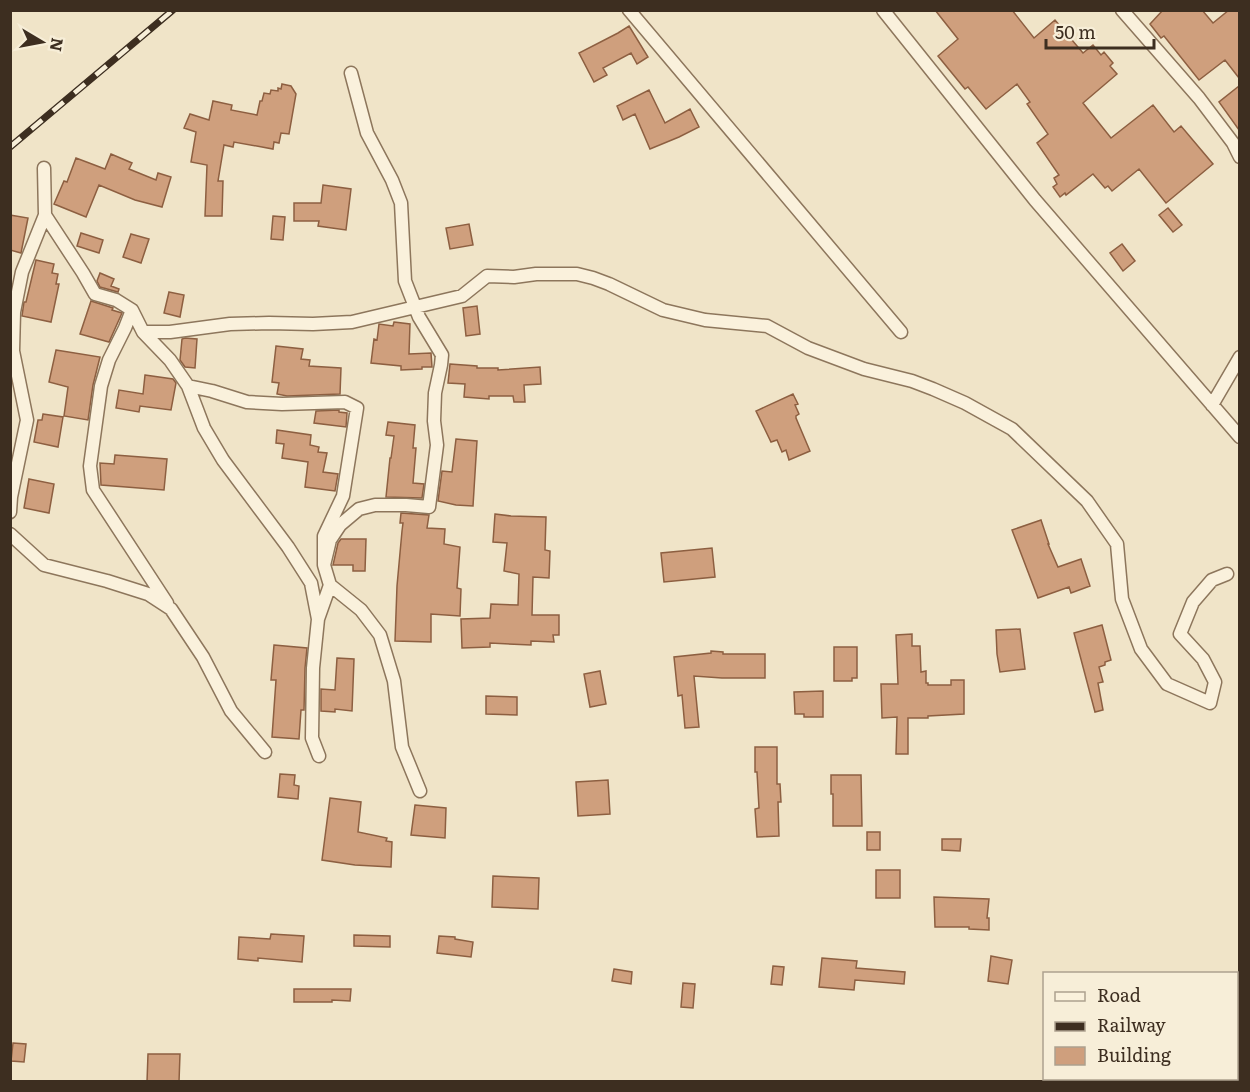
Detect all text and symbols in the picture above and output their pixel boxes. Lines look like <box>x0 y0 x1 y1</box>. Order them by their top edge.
north arrow <box>12 12 72 72</box>
scale bar <box>1046 12 1154 50</box>
text: 50 m <box>1055 18 1096 45</box>
text: N <box>45 36 71 53</box>
legend <box>1043 972 1238 1080</box>
text: Road <box>1097 981 1141 1008</box>
text: Railway <box>1097 1011 1166 1038</box>
text: Building <box>1097 1041 1172 1068</box>

